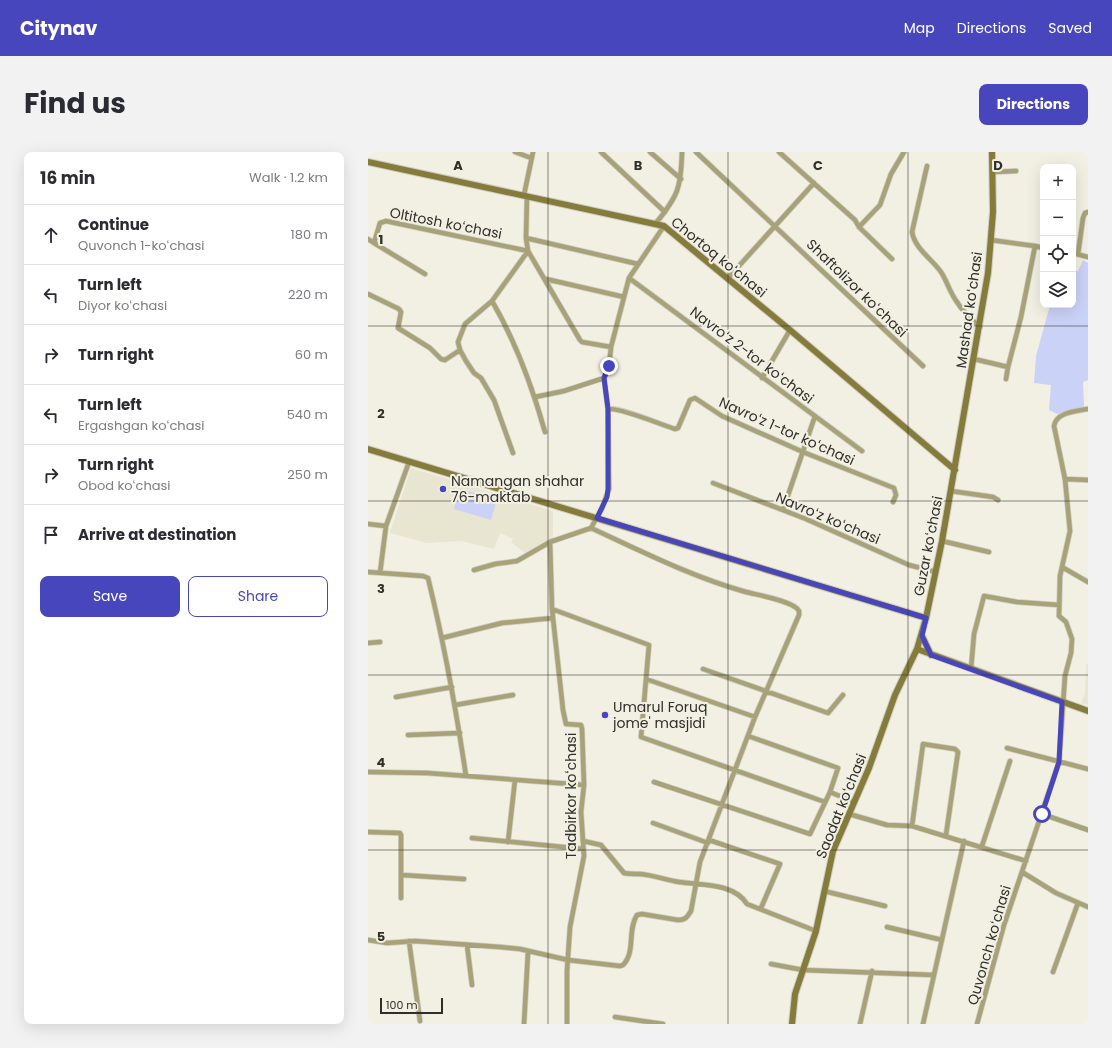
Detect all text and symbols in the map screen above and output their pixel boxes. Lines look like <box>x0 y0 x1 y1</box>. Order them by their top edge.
text: Citynav <box>20 15 97 42</box>
text: Map <box>904 18 935 38</box>
text: Directions <box>957 18 1026 38</box>
text: Saved <box>1048 18 1092 38</box>
text: Find us <box>24 84 126 123</box>
button: Directions <box>979 84 1088 125</box>
text: A <box>453 156 463 175</box>
text: B <box>634 156 643 175</box>
text: C <box>813 156 823 175</box>
text: D <box>993 156 1003 175</box>
map controls <box>1040 164 1076 308</box>
button: + <box>1040 164 1076 200</box>
text: 16 min <box>40 166 95 190</box>
text: Walk · 1.2 km <box>249 168 328 187</box>
button: − <box>1040 200 1076 236</box>
street label: Oltitosh koʻchasi <box>388 202 504 244</box>
street label: Chortoq koʻchasi <box>667 212 771 302</box>
text: Continue <box>78 214 149 235</box>
icon: ahead <box>40 224 62 246</box>
text: 180 m <box>291 225 328 244</box>
text: 1 <box>379 230 383 249</box>
street label: Shaftolizor koʻchasi <box>802 234 912 342</box>
text: Quvonch 1-koʻchasi <box>78 236 204 255</box>
button: locate <box>1040 236 1076 272</box>
street label: Mashad koʻchasi <box>951 250 987 370</box>
button: layers <box>1040 272 1076 308</box>
text: Turn left <box>78 274 142 295</box>
icon: left <box>40 284 62 306</box>
text: 220 m <box>288 285 328 304</box>
text: Diyor koʻchasi <box>78 296 167 315</box>
street label: Navroʻz 2-tor koʻchasi <box>686 302 818 408</box>
icon: right <box>40 344 62 366</box>
text: Turn right <box>78 344 154 365</box>
text: 60 m <box>295 345 328 364</box>
route end <box>600 357 618 375</box>
street label: Navroʻz 1-tor koʻchasi <box>716 392 858 470</box>
text: Turn left <box>78 394 142 415</box>
icon: left <box>40 404 62 426</box>
text: 2 <box>377 404 385 423</box>
text: 540 m <box>287 405 328 424</box>
text: Ergashgan koʻchasi <box>78 416 204 435</box>
text: Turn right <box>78 454 154 475</box>
icon: right <box>40 464 62 486</box>
text: 250 m <box>287 465 328 484</box>
place label: Namangan shahar 76-maktab <box>451 471 584 507</box>
text: Obod koʻchasi <box>78 476 170 495</box>
marker: Namangan shahar 76-maktab <box>438 484 448 494</box>
street label: Navroʻz koʻchasi <box>773 487 883 549</box>
street label: Guzar koʻchasi <box>908 494 948 598</box>
icon: arrive <box>40 524 62 546</box>
text: Arrive at destination <box>78 524 236 545</box>
button: Save <box>40 576 180 617</box>
button: Share <box>188 576 328 617</box>
text: 3 <box>377 579 385 598</box>
place label: Umarul Foruq jome' masjidi <box>612 697 707 733</box>
marker: Umarul Foruq jome' masjidi <box>600 710 610 720</box>
street label: Tadbirkor koʻchasi <box>561 733 581 859</box>
street label: Saodat koʻchasi <box>811 751 871 861</box>
text: 4 <box>377 753 386 772</box>
route start <box>1033 805 1051 823</box>
street label: Quvonch koʻchasi <box>962 883 1016 1007</box>
text: 5 <box>377 927 385 946</box>
scale bar <box>380 996 443 1015</box>
text: 100 m <box>386 997 418 1013</box>

